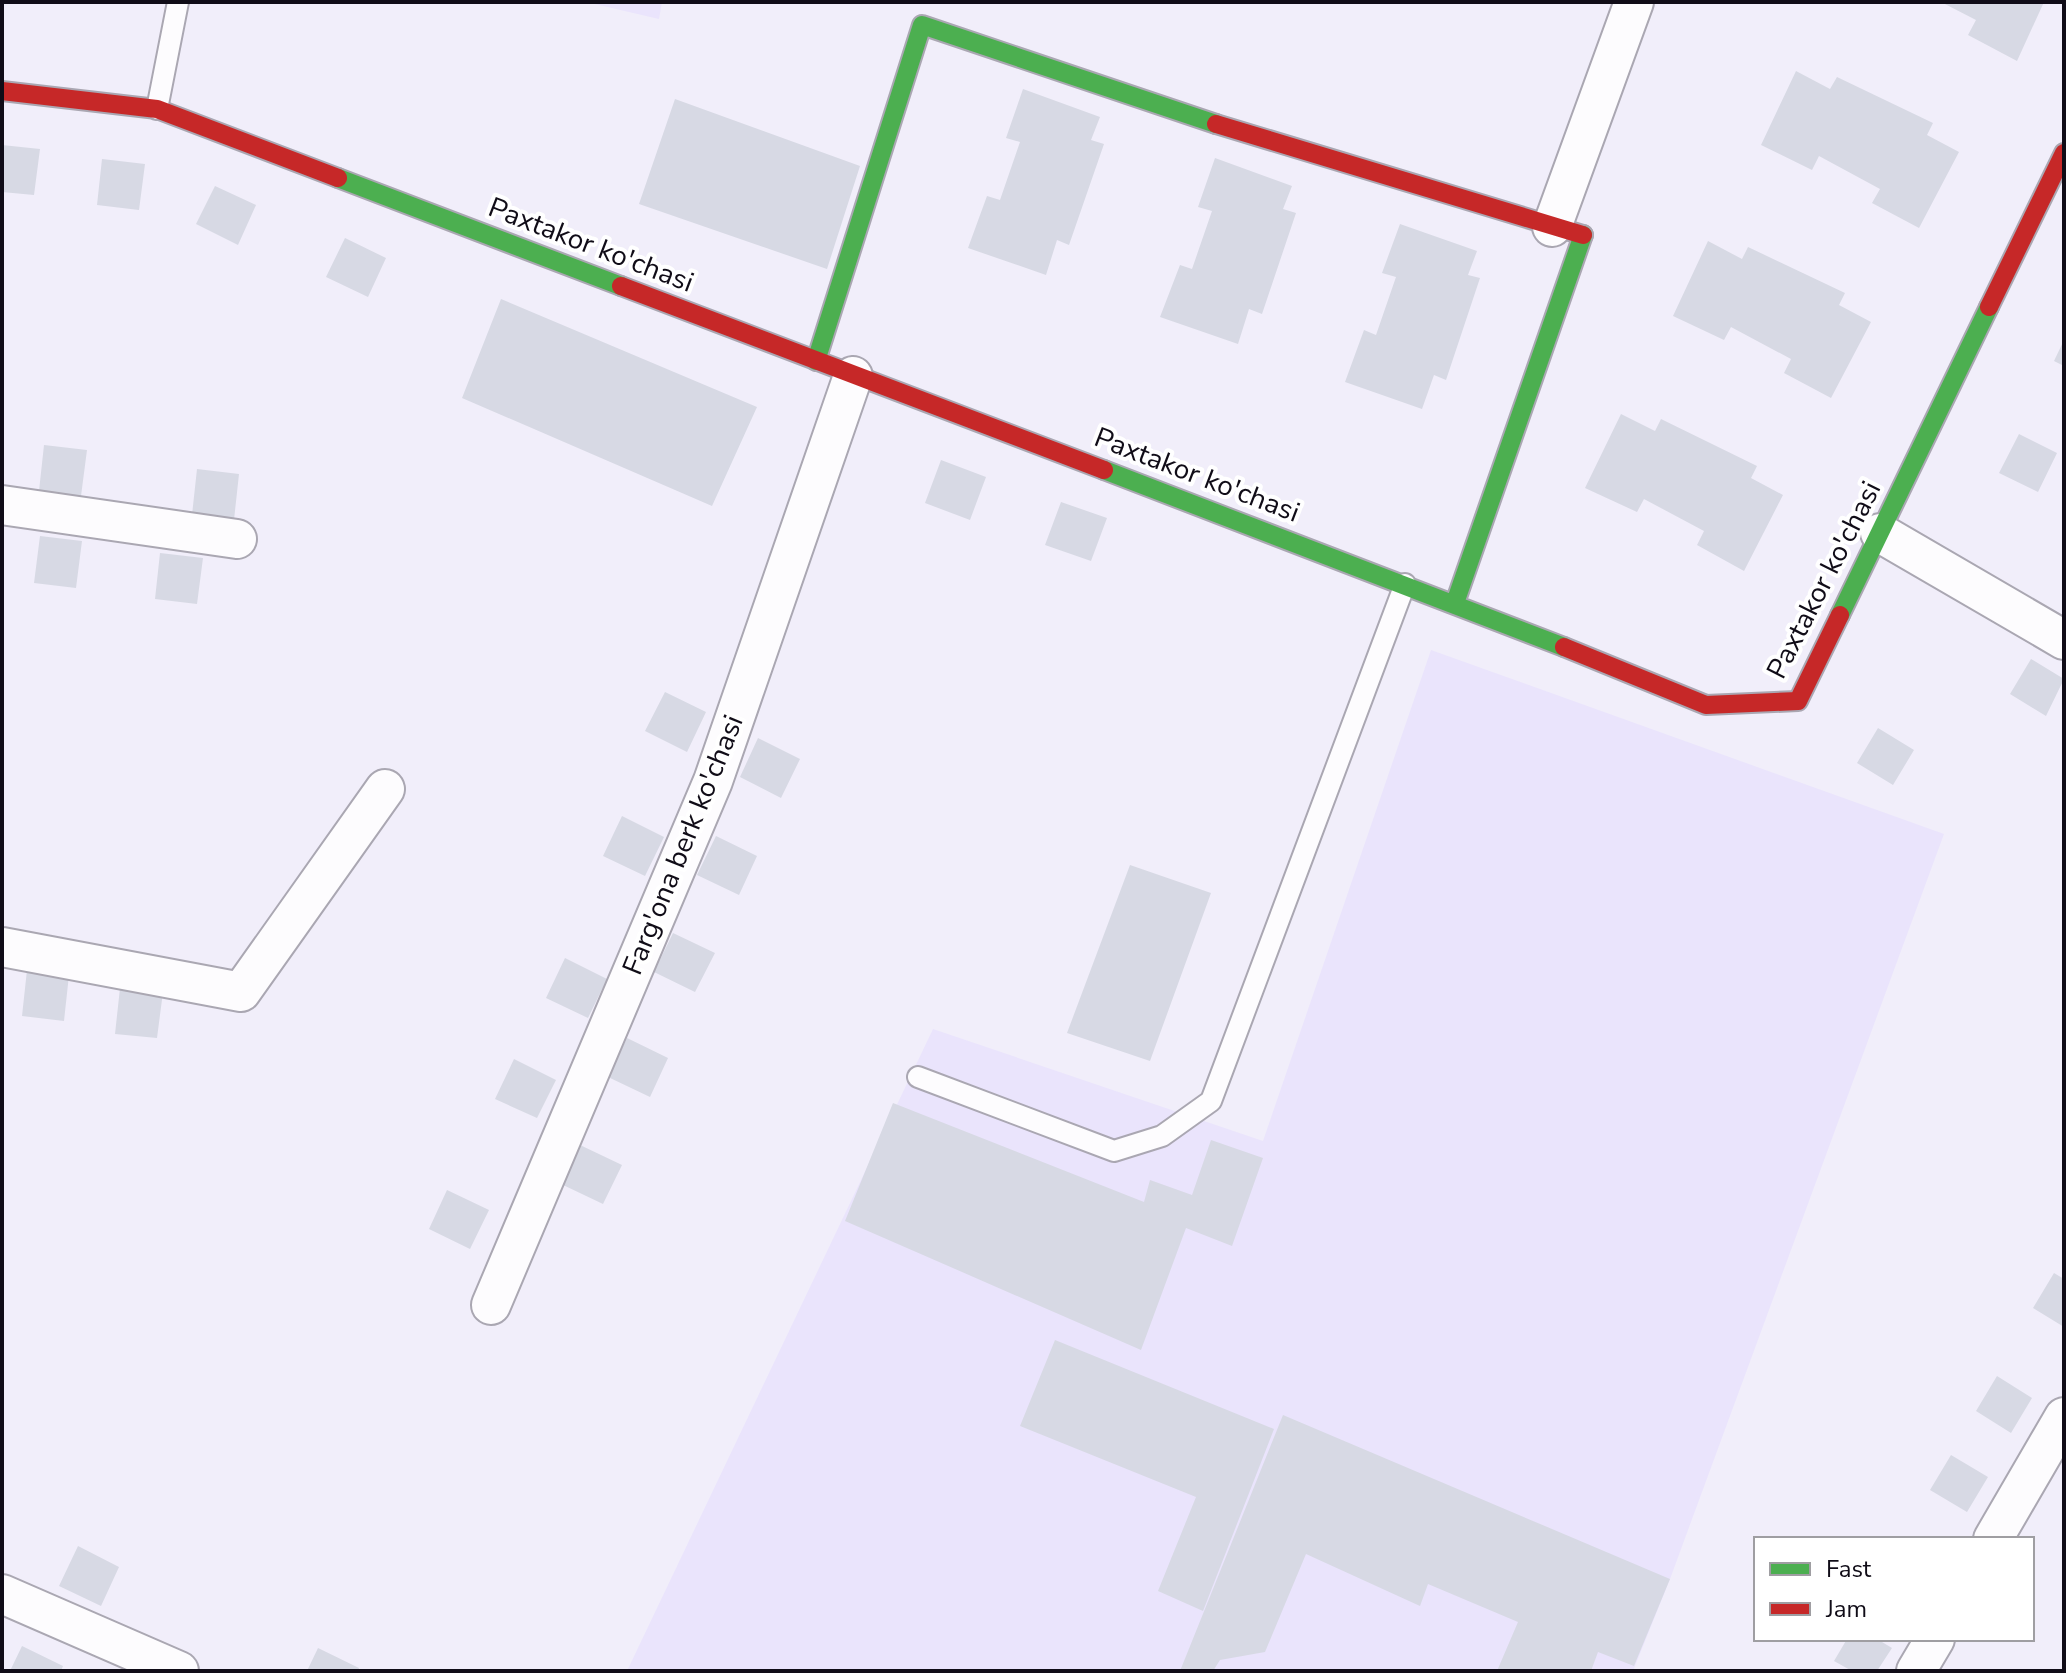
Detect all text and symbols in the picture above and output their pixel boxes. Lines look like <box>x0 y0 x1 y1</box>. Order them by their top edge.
street label: Paxtakor ko'chasi <box>483 188 699 302</box>
street label: Paxtakor ko'chasi <box>1089 418 1305 532</box>
street label: Paxtakor ko'chasi <box>1758 475 1890 685</box>
street label: Farg'ona berk ko'chasi <box>613 709 753 981</box>
legend <box>1754 1537 2034 1641</box>
text: Fast <box>1826 1553 1872 1585</box>
text: Jam <box>1825 1593 1867 1625</box>

